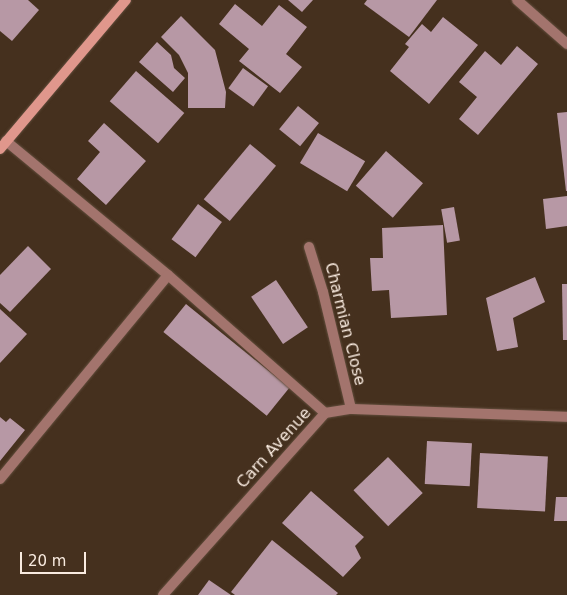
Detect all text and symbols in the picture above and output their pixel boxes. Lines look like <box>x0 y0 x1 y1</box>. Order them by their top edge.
street label: Charmian Close <box>320 261 370 387</box>
street label: Carn Avenue <box>233 404 315 492</box>
scale bar <box>22 542 89 574</box>
text: 20 m <box>28 552 66 570</box>

